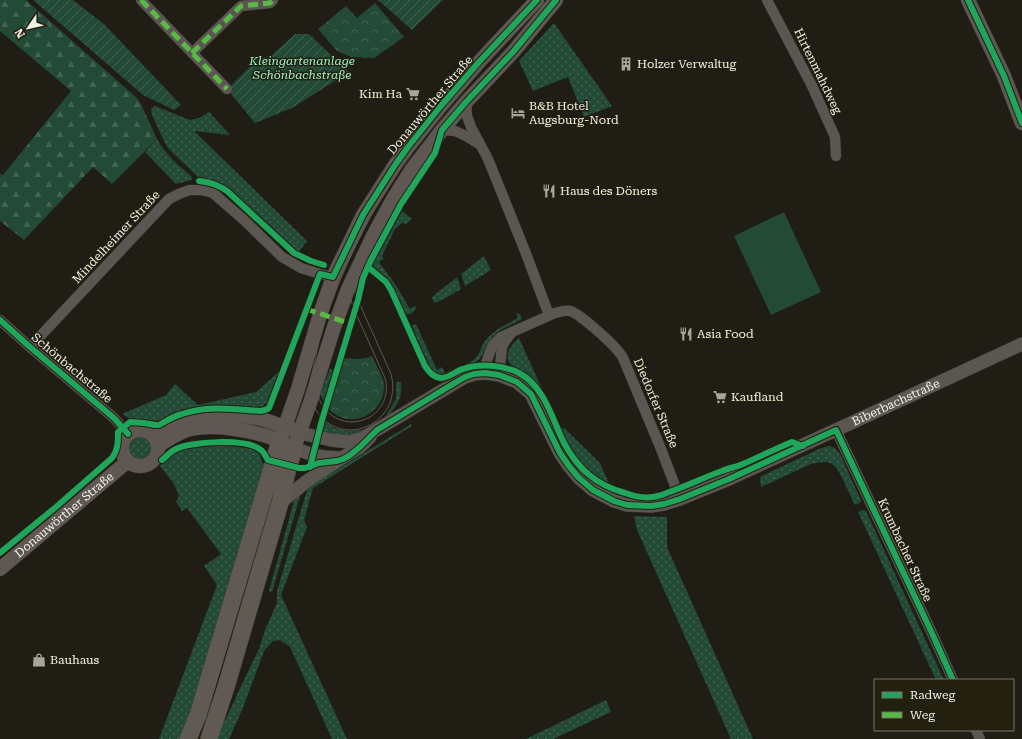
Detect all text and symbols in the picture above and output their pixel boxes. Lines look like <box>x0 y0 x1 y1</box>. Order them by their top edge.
north arrow <box>8 8 48 48</box>
text: N <box>12 26 28 40</box>
street label: Hirtenmahdweg <box>791 26 845 116</box>
street label: Donauwörther Straße <box>385 52 476 157</box>
park label: Kleingartenanlage Schönbachstraße <box>248 54 355 82</box>
building icon: Holzer Verwaltug <box>618 56 634 72</box>
place label: Holzer Verwaltug <box>637 57 737 71</box>
supermarket icon: Kim Ha <box>405 86 421 102</box>
place label: Kim Ha <box>359 87 402 101</box>
place label: B&B Hotel Augsburg-Nord <box>529 99 619 127</box>
hotel icon: B&B Hotel Augsburg-Nord <box>510 105 526 121</box>
restaurant icon: Haus des Döners <box>541 183 557 199</box>
place label: Haus des Döners <box>560 184 658 198</box>
street label: Mindelheimer Straße <box>69 187 163 286</box>
restaurant icon: Asia Food <box>678 326 694 342</box>
place label: Asia Food <box>697 327 754 341</box>
street label: Schönbachstraße <box>29 330 116 406</box>
street label: Diedorfer Straße <box>631 356 681 450</box>
street label: Biberbachstraße <box>850 376 942 429</box>
supermarket icon: Kaufland <box>712 389 728 405</box>
place label: Kaufland <box>731 390 784 404</box>
street label: Donauwörther Straße <box>12 469 117 560</box>
street label: Krumbacher Straße <box>875 496 935 604</box>
shop icon: Bauhaus <box>31 652 47 668</box>
place label: Bauhaus <box>50 653 100 667</box>
legend <box>874 679 1014 731</box>
text: Radweg <box>910 688 956 702</box>
text: Weg <box>910 708 935 722</box>

